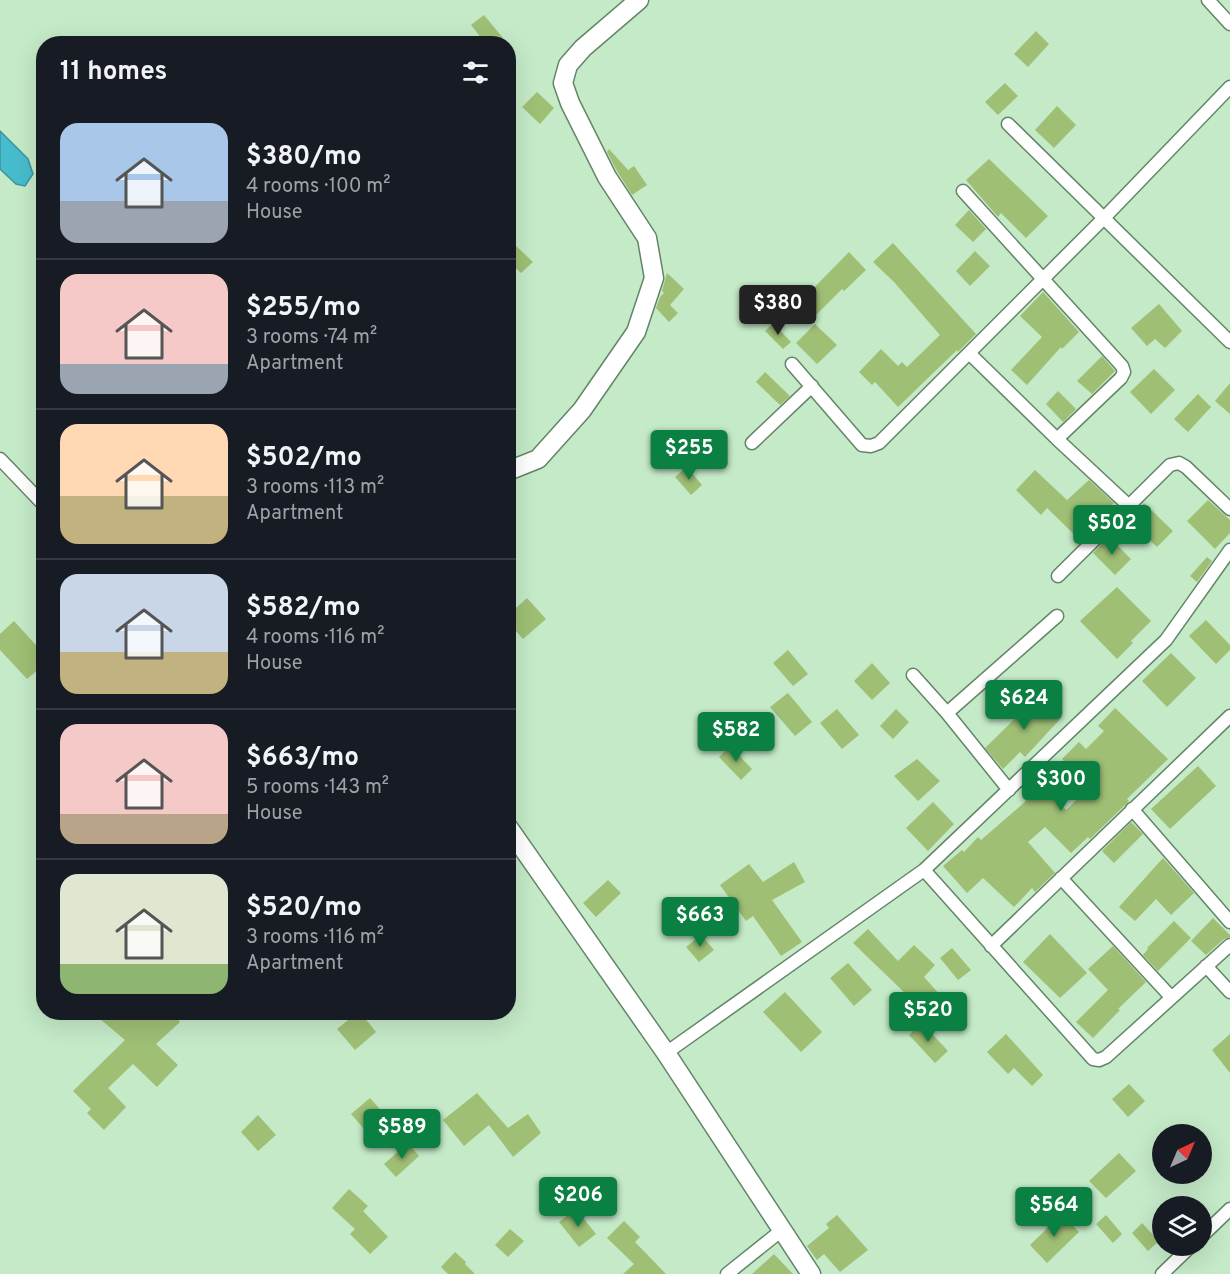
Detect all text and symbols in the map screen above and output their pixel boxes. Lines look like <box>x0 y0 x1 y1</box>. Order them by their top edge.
text: 11 homes <box>60 56 167 89</box>
icon: filters <box>459 56 492 89</box>
text: $380/mo <box>246 141 362 174</box>
icon: home <box>108 147 180 219</box>
text: 4 rooms · 100 m² <box>246 174 391 200</box>
text: House <box>246 200 302 226</box>
pin: $380 <box>742 285 814 336</box>
text: $380 <box>753 291 803 317</box>
text: $255/mo <box>246 292 361 325</box>
icon: home <box>108 298 180 370</box>
text: 3 rooms · 74 m² <box>246 325 377 351</box>
text: Apartment <box>246 351 344 377</box>
pin: $255 <box>653 430 725 481</box>
text: $255 <box>665 436 713 462</box>
text: $502/mo <box>246 442 362 475</box>
icon: home <box>108 448 180 520</box>
text: 3 rooms · 113 m² <box>246 475 384 501</box>
text: Apartment <box>246 501 344 527</box>
pin: $502 <box>1076 505 1148 556</box>
text: $502 <box>1087 511 1137 537</box>
text: $582/mo <box>246 592 361 625</box>
icon: home <box>108 598 180 670</box>
text: 4 rooms · 116 m² <box>246 625 384 651</box>
text: House <box>246 651 302 677</box>
pin: $624 <box>988 680 1060 731</box>
text: $624 <box>999 686 1049 712</box>
pin: $582 <box>700 712 772 763</box>
text: $582 <box>712 718 760 744</box>
text: $663/mo <box>246 742 359 775</box>
icon: home <box>108 748 180 820</box>
pin: $300 <box>1025 761 1097 812</box>
text: $300 <box>1036 767 1086 793</box>
text: 5 rooms · 143 m² <box>246 775 389 801</box>
text: House <box>246 801 302 827</box>
text: $520/mo <box>246 892 362 925</box>
pin: $663 <box>664 897 736 948</box>
icon: home <box>108 898 180 970</box>
text: $663 <box>676 903 724 929</box>
text: 3 rooms · 116 m² <box>246 925 384 951</box>
text: Apartment <box>246 951 344 977</box>
pin: $520 <box>892 992 964 1043</box>
text: $520 <box>903 998 953 1024</box>
pin: $589 <box>366 1109 438 1160</box>
text: $589 <box>377 1115 427 1141</box>
north arrow <box>1152 1124 1212 1184</box>
map controls <box>1152 1124 1212 1256</box>
pin: $206 <box>542 1177 614 1228</box>
text: $206 <box>553 1183 603 1209</box>
pin: $564 <box>1018 1187 1090 1238</box>
text: $564 <box>1029 1193 1079 1219</box>
button: layers <box>1152 1196 1212 1256</box>

